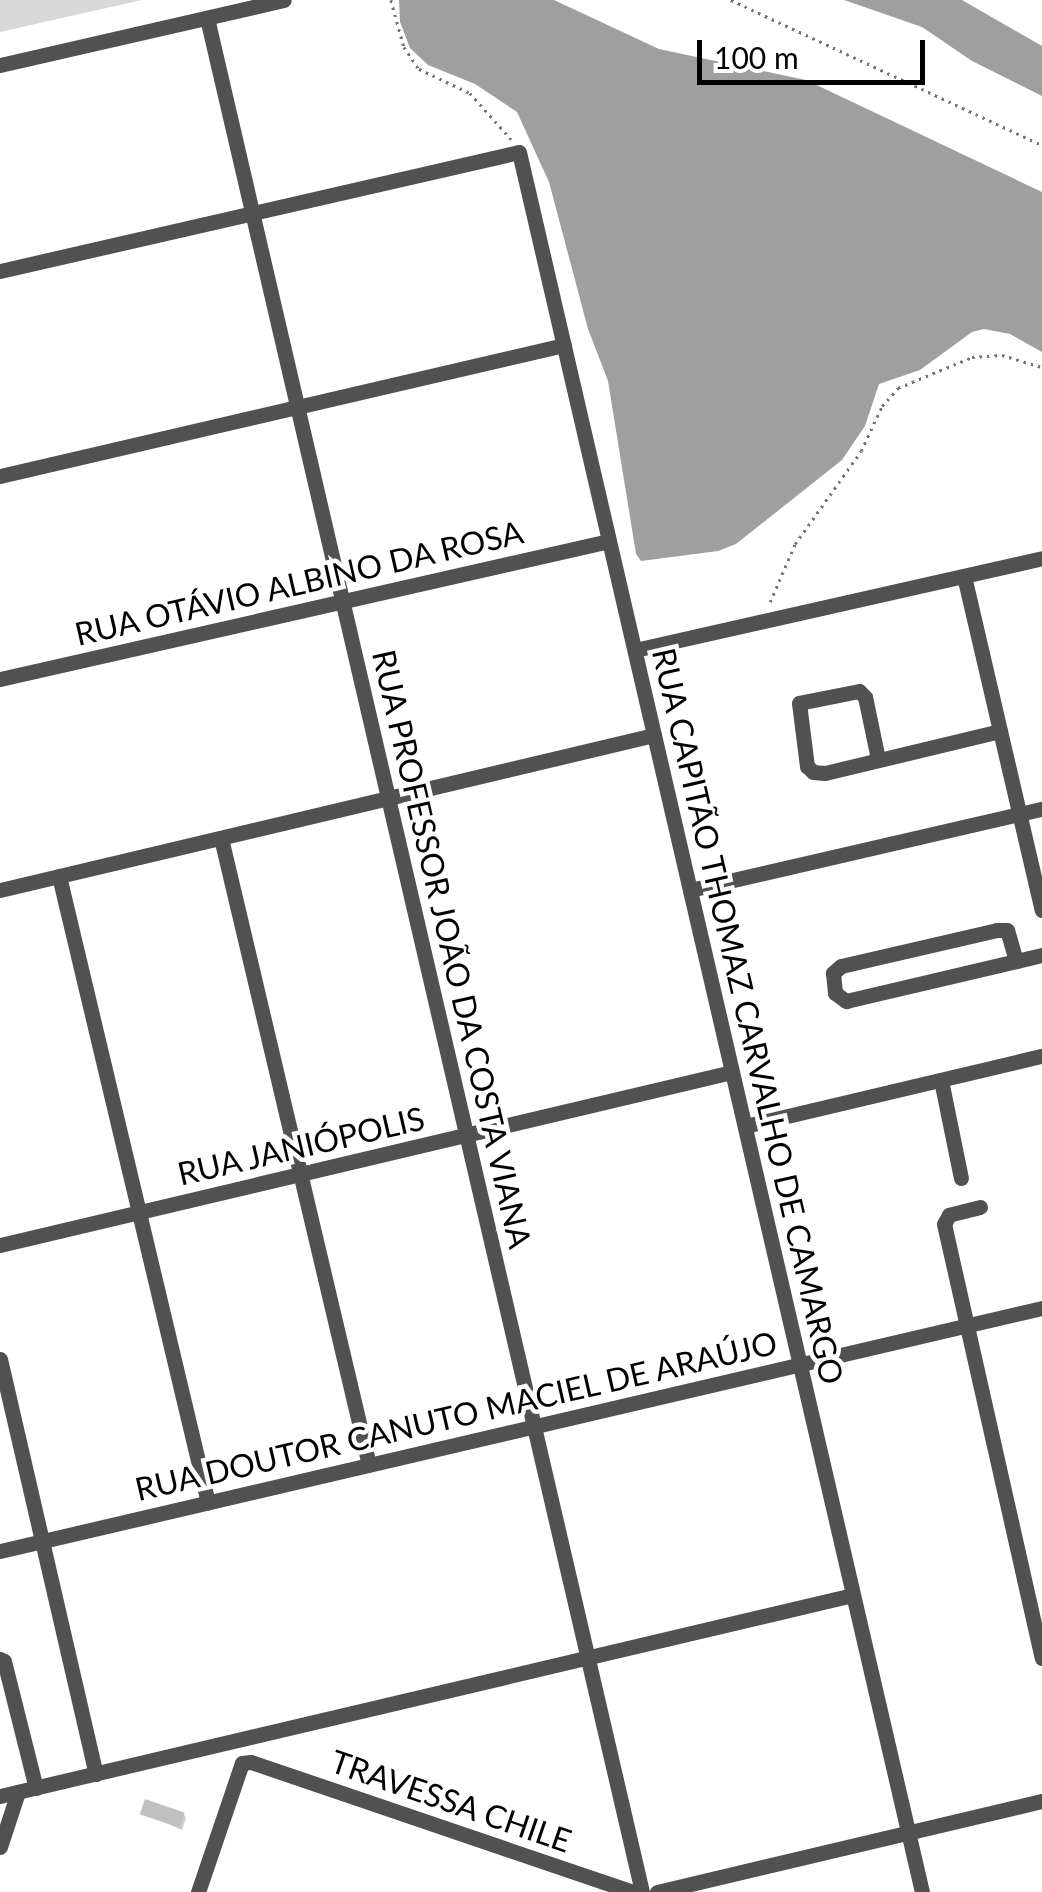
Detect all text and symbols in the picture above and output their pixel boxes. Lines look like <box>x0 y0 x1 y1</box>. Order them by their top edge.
scale bar <box>702 20 930 82</box>
text: 100 m <box>714 39 799 75</box>
street label: RUA OTÁVIO ALBINO DA ROSA <box>70 512 528 654</box>
street label: RUA PROFESSOR JOÃO DA COSTA VIANA <box>364 643 540 1255</box>
street label: RUA CAPITÃO THOMAZ CARVALHO DE CAMARGO <box>644 643 852 1389</box>
street label: RUA JANIÓPOLIS <box>173 1099 429 1193</box>
street label: RUA DOUTOR CANUTO MACIEL DE ARAÚJO <box>130 1323 782 1509</box>
street label: TRAVESSA CHILE <box>325 1742 577 1860</box>

